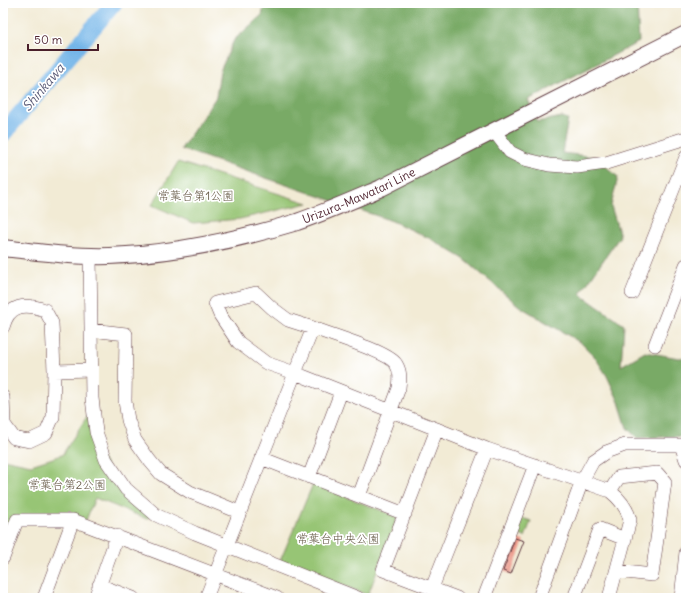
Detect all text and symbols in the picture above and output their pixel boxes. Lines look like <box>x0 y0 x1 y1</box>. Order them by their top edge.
scale bar <box>28 26 98 52</box>
text: 50 m <box>34 32 63 47</box>
water label: Shinkawa <box>19 60 69 115</box>
street label: Urizura-Mawatari Line <box>300 164 418 227</box>
park label: 常葉台第1公園 <box>158 188 234 203</box>
park label: 常葉台第2公園 <box>28 477 106 492</box>
park label: 常葉台中央公園 <box>296 531 380 546</box>

